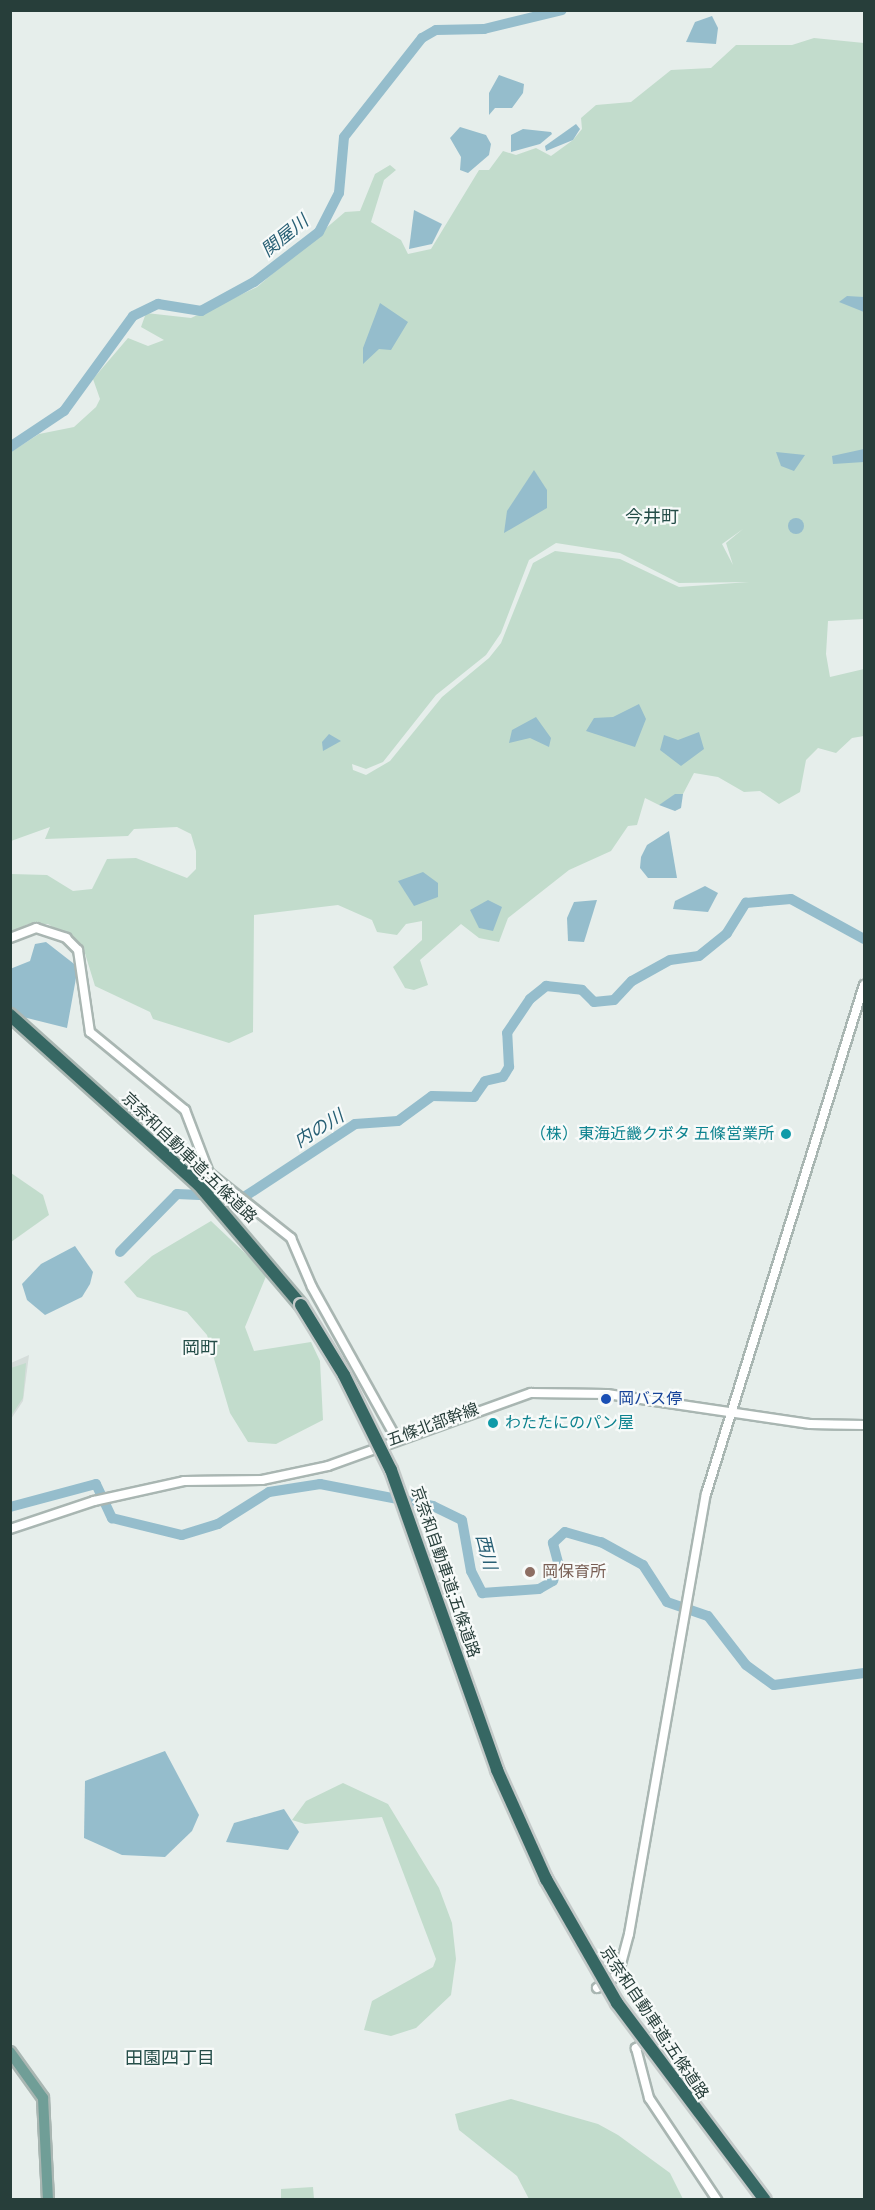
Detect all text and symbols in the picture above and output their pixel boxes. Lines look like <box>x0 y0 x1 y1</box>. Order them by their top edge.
water label: 関屋川 <box>257 211 313 261</box>
district label: 今井町 <box>625 506 679 528</box>
street label: 京奈和自動車道;五條道路 <box>118 1089 260 1227</box>
water label: 内の川 <box>290 1106 348 1152</box>
place label: （株）東海近畿クボタ 五條営業所 <box>530 1124 774 1144</box>
marker: （株）東海近畿クボタ 五條営業所 <box>779 1127 793 1141</box>
district label: 岡町 <box>182 1337 218 1359</box>
place label: 岡バス停 <box>618 1389 682 1409</box>
marker: 岡バス停 <box>599 1392 613 1406</box>
street label: 五條北部幹線 <box>385 1400 481 1450</box>
place label: わたたにのパン屋 <box>505 1413 633 1433</box>
marker: わたたにのパン屋 <box>486 1416 500 1430</box>
street label: 京奈和自動車道;五條道路 <box>407 1484 483 1660</box>
water label: 西川 <box>471 1532 501 1572</box>
place label: 岡保育所 <box>542 1562 606 1582</box>
marker: 岡保育所 <box>523 1565 537 1579</box>
street label: 京奈和自動車道;五條道路 <box>596 1943 712 2103</box>
district label: 田園四丁目 <box>125 2047 215 2069</box>

